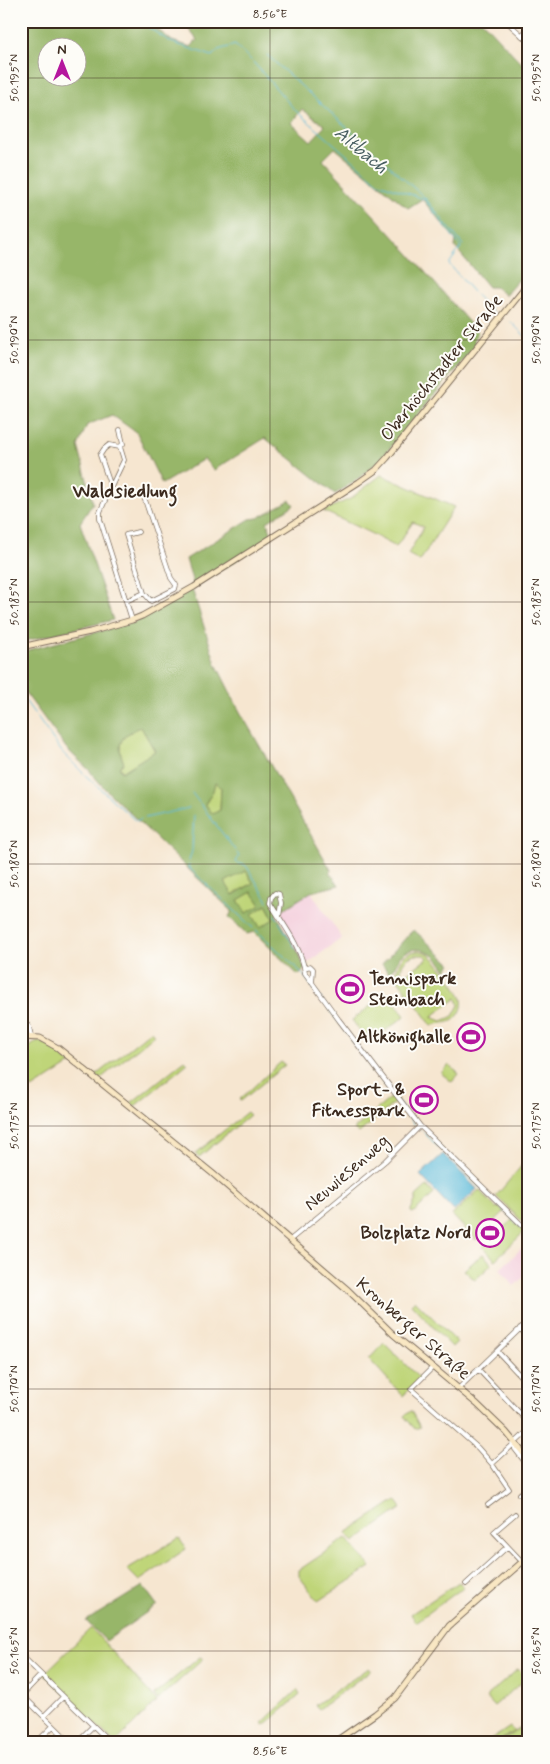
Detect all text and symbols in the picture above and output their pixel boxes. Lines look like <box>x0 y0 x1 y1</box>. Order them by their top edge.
text: 8.56°E <box>253 7 287 23</box>
north arrow <box>38 38 88 88</box>
text: N <box>57 41 67 59</box>
text: 50.195°N <box>7 54 23 102</box>
text: 50.195°N <box>529 54 545 102</box>
water label: Altbach <box>329 120 393 180</box>
street label: Oberhöchstadter Straße <box>375 289 509 447</box>
text: 50.190°N <box>7 316 23 364</box>
text: 50.190°N <box>529 316 545 364</box>
district label: Waldsiedlung <box>72 479 177 507</box>
text: 50.185°N <box>7 578 23 626</box>
text: 50.185°N <box>529 578 545 626</box>
text: 50.180°N <box>7 840 23 888</box>
text: 50.180°N <box>529 840 545 888</box>
place label: Tennispark Steinbach <box>369 967 456 1012</box>
sports icon: Tennispark Steinbach <box>335 974 365 1004</box>
sports icon: Altkönighalle <box>456 1022 486 1052</box>
place label: Altkönighalle <box>357 1025 453 1051</box>
place label: Sport- & Fitnesspark <box>312 1078 406 1123</box>
sports icon: Sport- & Fitnesspark <box>409 1085 439 1115</box>
text: 50.175°N <box>7 1102 23 1150</box>
text: 50.175°N <box>529 1102 545 1150</box>
street label: Neuwiesenweg <box>299 1129 395 1217</box>
sports icon: Bolzplatz Nord <box>475 1218 505 1248</box>
place label: Bolzplatz Nord <box>360 1221 471 1245</box>
street label: Kronberger Straße <box>349 1272 476 1387</box>
text: 50.170°N <box>7 1365 23 1413</box>
text: 50.170°N <box>529 1365 545 1413</box>
text: 50.165°N <box>7 1627 23 1675</box>
text: 50.165°N <box>529 1627 545 1675</box>
text: 8.56°E <box>253 1744 287 1760</box>

